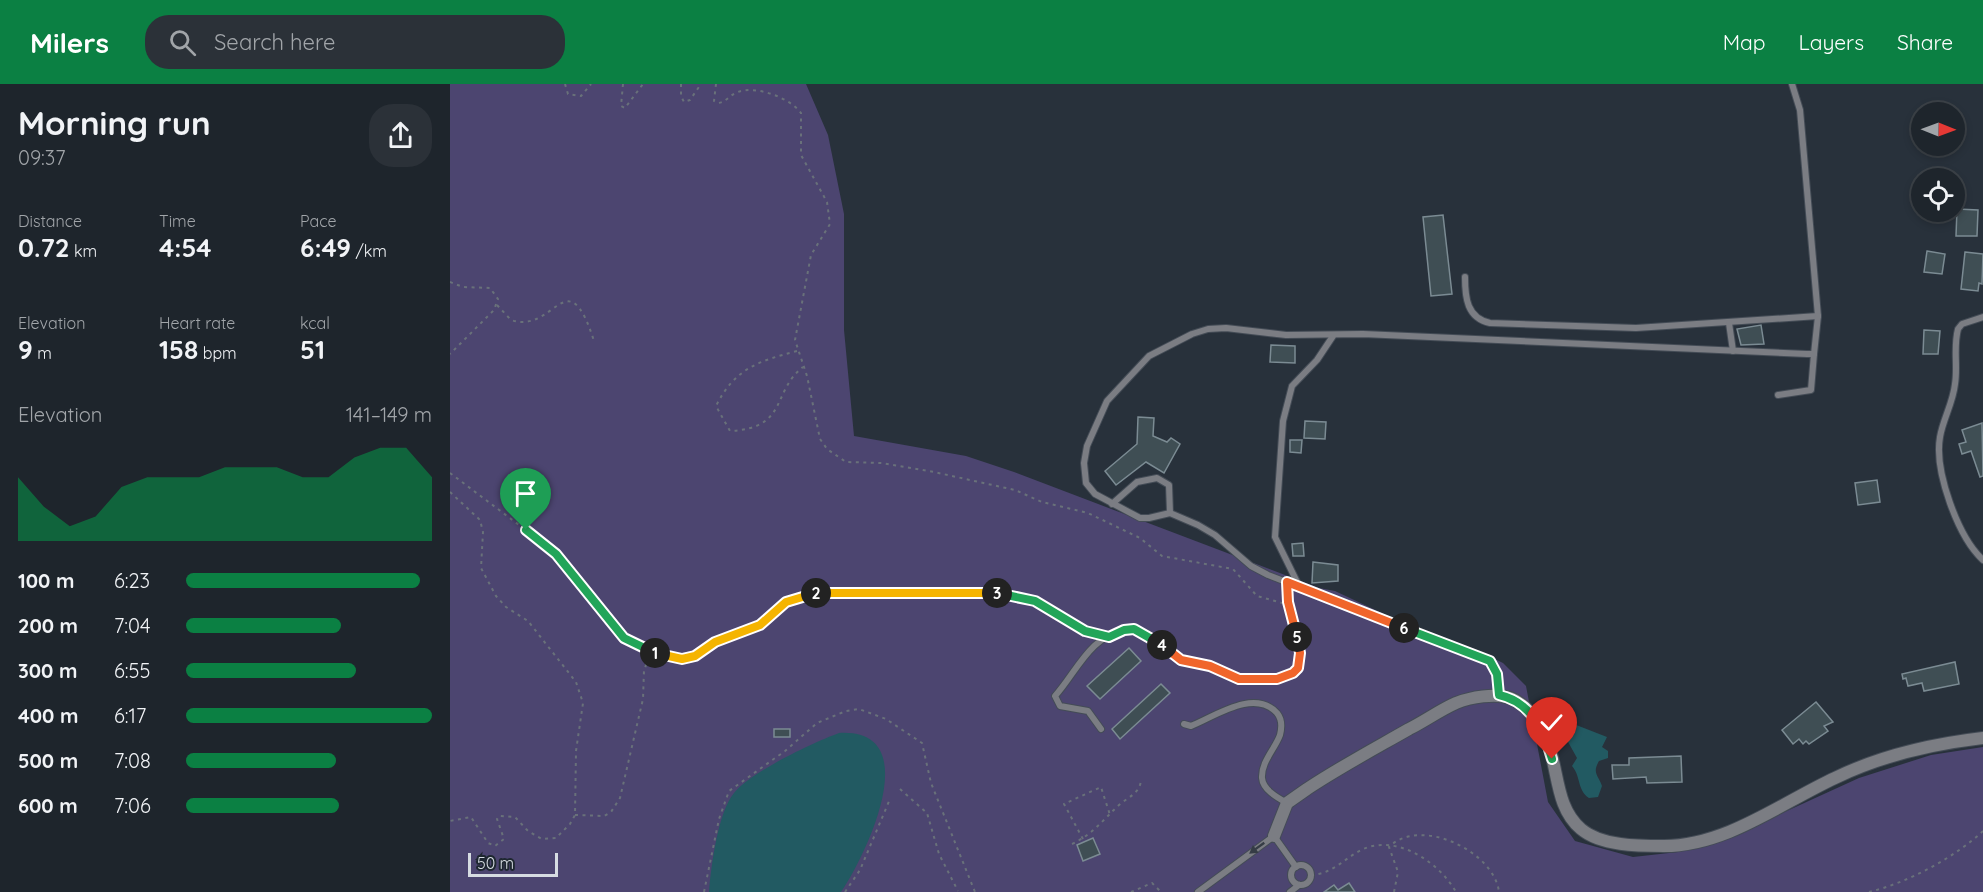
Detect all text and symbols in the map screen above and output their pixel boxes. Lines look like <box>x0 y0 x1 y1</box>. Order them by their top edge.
search box <box>145 15 565 69</box>
text: Milers <box>30 25 109 60</box>
icon: search <box>166 26 199 59</box>
text: Search here <box>214 28 335 56</box>
text: Map <box>1723 29 1766 55</box>
text: Layers <box>1799 29 1864 55</box>
text: Share <box>1897 29 1953 55</box>
text: Morning run <box>18 102 211 143</box>
north arrow <box>1911 102 1965 156</box>
map controls <box>1911 102 1965 222</box>
button: share <box>369 104 432 167</box>
text: 09:37 <box>18 145 66 170</box>
button: locate <box>1911 168 1965 222</box>
text: Distance <box>18 211 82 231</box>
text: Time <box>159 211 196 231</box>
text: Pace <box>300 211 336 231</box>
text: 0.72 <box>18 231 70 264</box>
text: 4:54 <box>159 231 212 264</box>
text: 6:49 <box>300 231 351 264</box>
text: km <box>70 241 97 261</box>
text: /km <box>351 241 387 261</box>
text: Elevation <box>18 313 85 333</box>
text: Heart rate <box>159 313 235 333</box>
text: kcal <box>300 313 330 333</box>
text: 9 <box>18 333 33 366</box>
text: 158 <box>159 333 198 366</box>
text: 51 <box>300 333 325 366</box>
text: m <box>33 343 52 363</box>
text: bpm <box>198 343 237 363</box>
text: Elevation <box>18 402 102 427</box>
text: 141–149 m <box>346 402 432 427</box>
pin <box>500 468 551 530</box>
icon: arrive <box>509 477 542 510</box>
text: 100 m <box>18 568 74 593</box>
text: 6:23 <box>114 568 150 593</box>
pin: 2 <box>801 578 831 608</box>
pin: 3 <box>982 578 1012 608</box>
text: 2 <box>811 583 821 603</box>
text: 3 <box>993 583 1001 603</box>
text: 200 m <box>18 613 78 638</box>
text: 7:04 <box>114 613 150 638</box>
pin: 6 <box>1389 613 1419 643</box>
text: 6 <box>1400 618 1408 638</box>
pin: 5 <box>1282 622 1312 652</box>
text: 5 <box>1292 627 1302 647</box>
pin: 4 <box>1147 630 1177 660</box>
text: 4 <box>1157 635 1167 655</box>
pin: 1 <box>640 638 670 668</box>
text: 1 <box>652 643 658 663</box>
text: 300 m <box>18 658 77 683</box>
text: 6:55 <box>114 658 150 683</box>
pin <box>1526 697 1577 759</box>
text: 400 m <box>18 703 78 728</box>
text: 6:17 <box>114 703 146 728</box>
icon: check <box>1535 706 1568 739</box>
text: 500 m <box>18 748 78 773</box>
text: 7:08 <box>114 748 151 773</box>
text: 600 m <box>18 793 78 818</box>
text: 7:06 <box>114 793 151 818</box>
one-way arrow <box>1250 842 1266 854</box>
scale bar <box>468 850 558 878</box>
text: 50 m <box>477 853 514 873</box>

